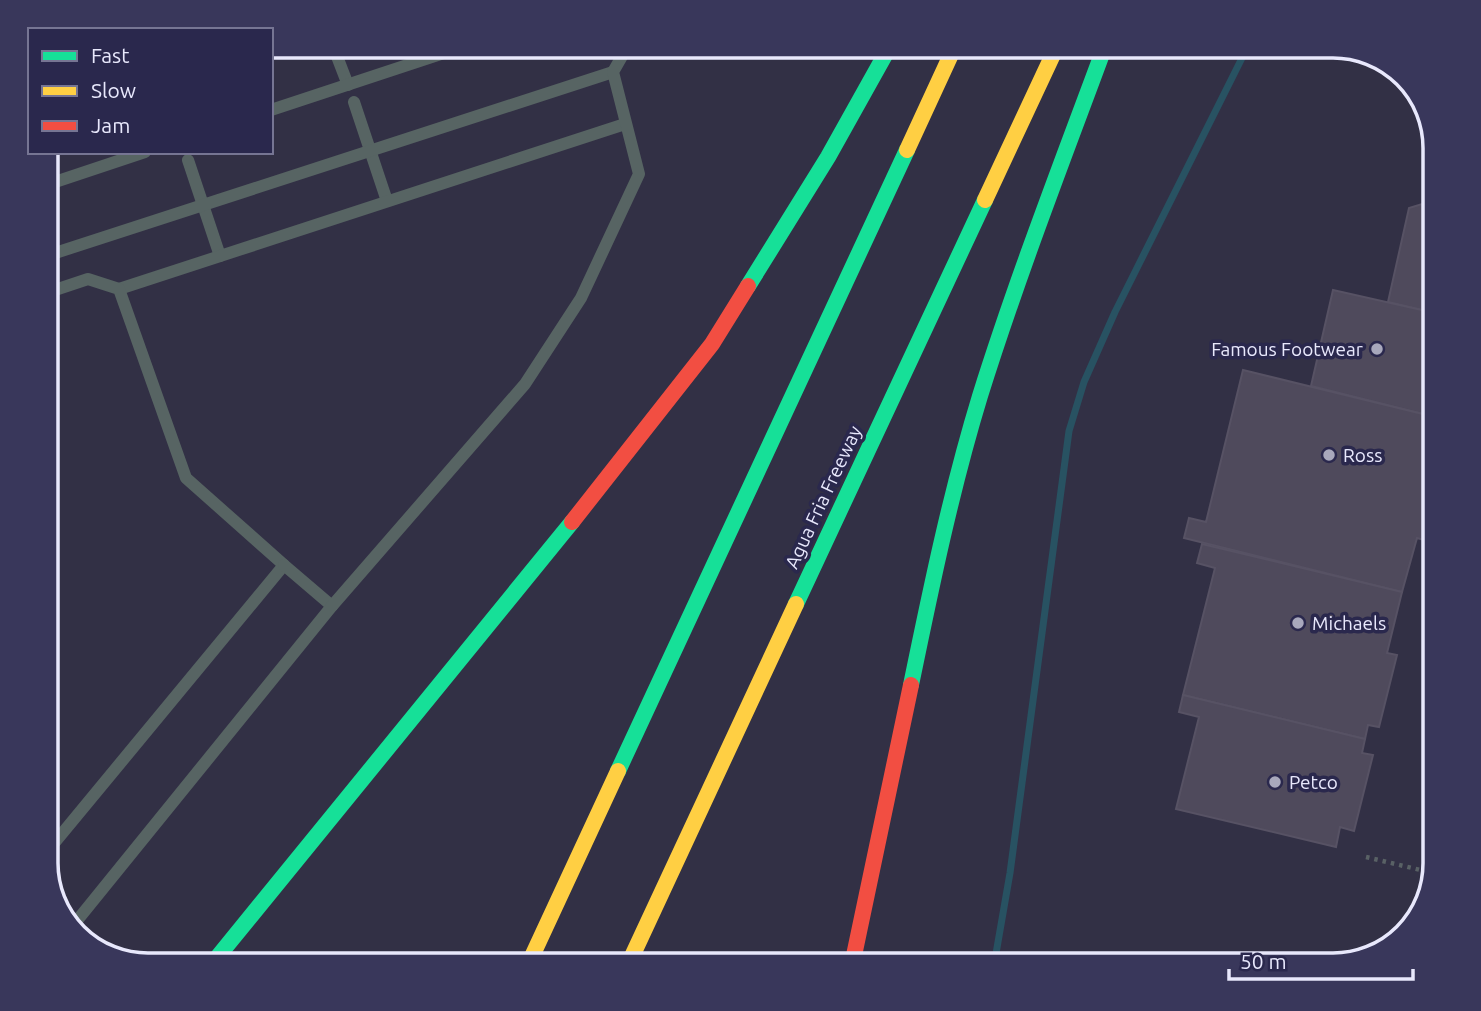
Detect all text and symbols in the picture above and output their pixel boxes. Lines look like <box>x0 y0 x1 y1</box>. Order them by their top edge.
legend <box>28 28 273 154</box>
text: Fast <box>91 43 129 67</box>
text: Slow <box>91 78 136 102</box>
text: Jam <box>91 113 130 137</box>
place label: Famous Footwear <box>1211 338 1363 360</box>
marker: Famous Footwear <box>1369 341 1385 357</box>
street label: Agua Fria Freeway <box>780 422 866 572</box>
place label: Ross <box>1343 444 1382 466</box>
marker: Ross <box>1321 447 1337 463</box>
place label: Michaels <box>1312 612 1386 634</box>
marker: Michaels <box>1290 615 1306 631</box>
place label: Petco <box>1289 771 1338 793</box>
marker: Petco <box>1267 774 1283 790</box>
scale bar <box>1229 937 1413 981</box>
text: 50 m <box>1240 949 1287 973</box>

